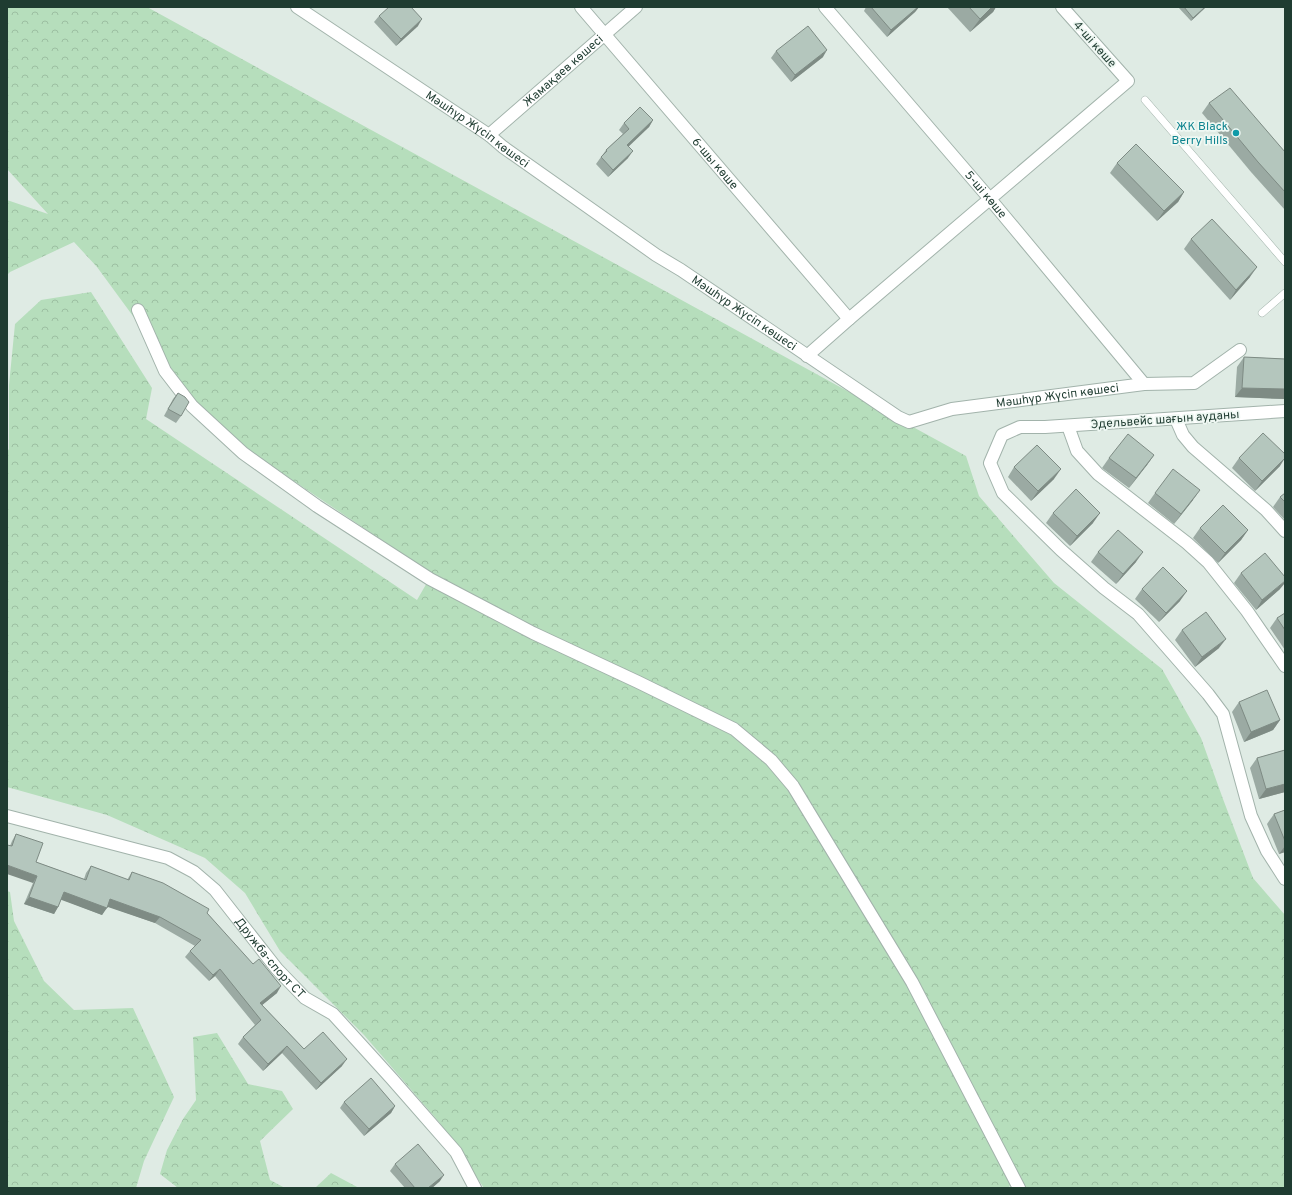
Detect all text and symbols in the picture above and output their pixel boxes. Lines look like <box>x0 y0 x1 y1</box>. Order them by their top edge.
street label: 4-ші көше <box>1069 18 1119 71</box>
street label: Жамақаев көшесі <box>520 32 607 111</box>
street label: Мәшhүр Жүсіп көшесі <box>422 88 532 172</box>
place label: ЖК Black Berry Hills <box>1172 119 1228 149</box>
marker: ЖК Black Berry Hills <box>1231 128 1241 138</box>
street label: 6-шы көше <box>688 135 741 193</box>
street label: 5-ші көше <box>960 168 1010 222</box>
street label: Мәшhүр Жүсіп көшесі <box>688 272 799 355</box>
street label: Мәшhүр Жүсіп көшесі <box>995 380 1120 412</box>
street label: Эдельвейс шағын ауданы <box>1090 407 1240 433</box>
street label: Дружба-спорт СТ <box>231 915 308 1002</box>

